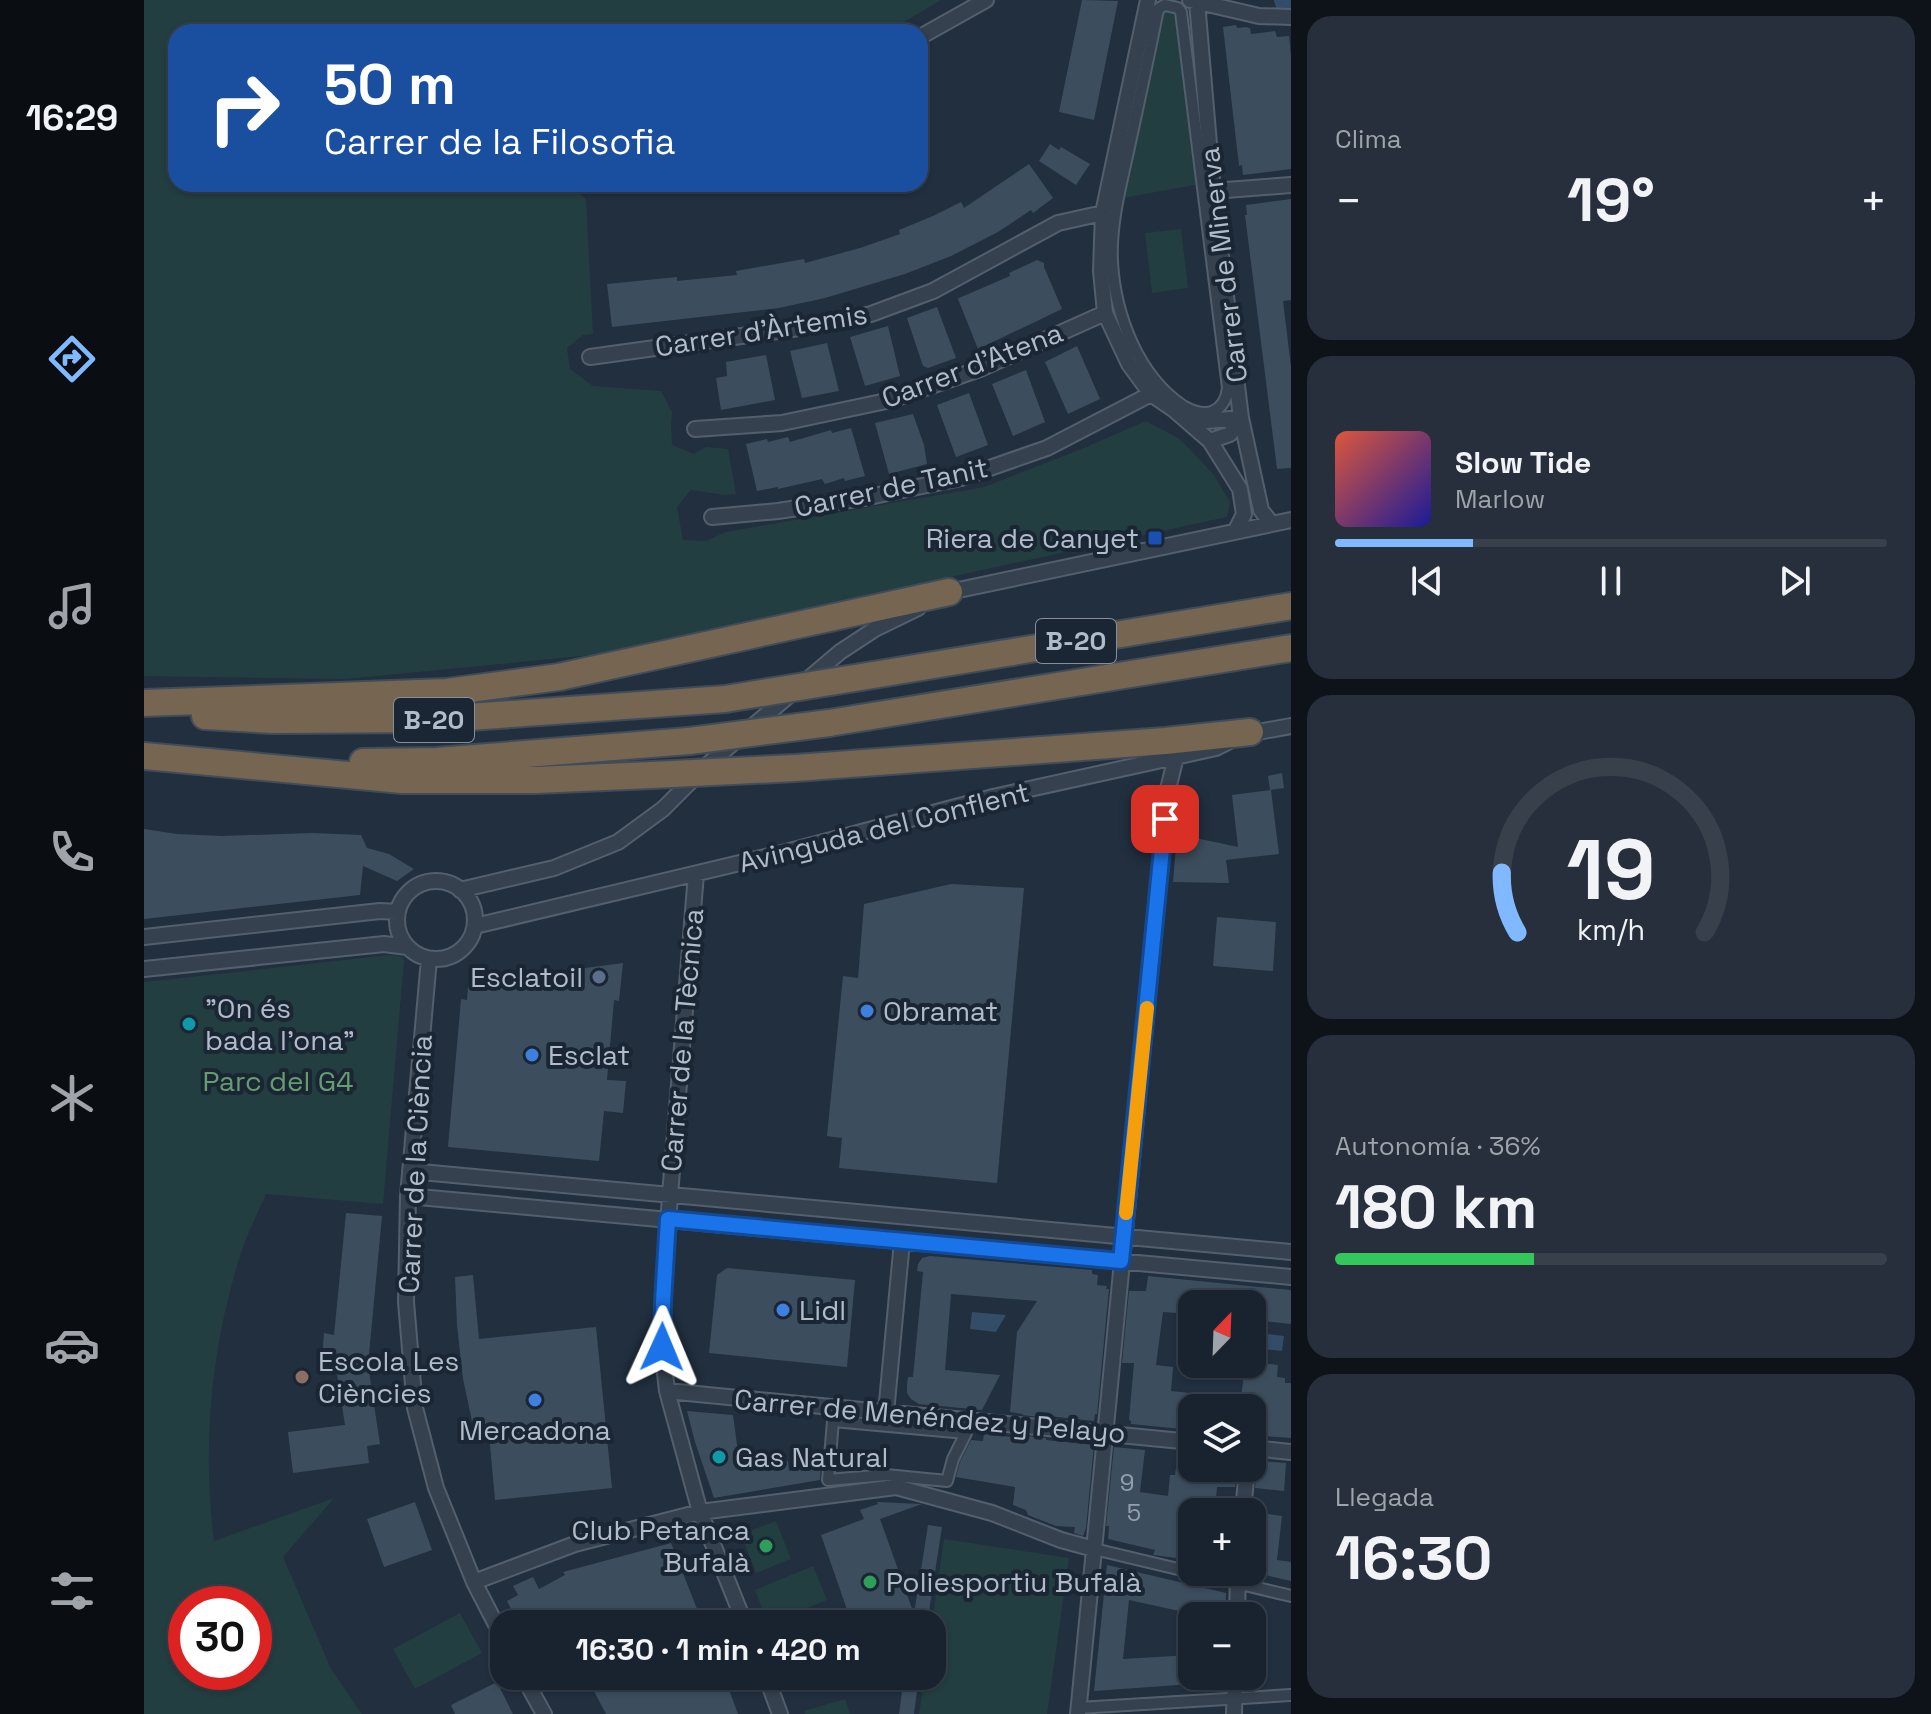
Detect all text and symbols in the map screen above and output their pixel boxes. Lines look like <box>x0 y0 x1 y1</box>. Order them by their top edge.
text: 50 m <box>324 49 456 120</box>
icon: right <box>192 56 296 160</box>
text: 16:29 <box>26 95 118 141</box>
text: Carrer de la Filosofia <box>324 119 675 165</box>
text: Clima <box>1335 122 1402 156</box>
street label: Carrer de Minerva <box>1191 145 1255 385</box>
text: 19° <box>1567 162 1655 239</box>
text: − <box>1335 173 1362 229</box>
text: + <box>1860 173 1887 229</box>
street label: Carrer d'Àrtemis <box>652 295 870 365</box>
street label: Carrer d'Atena <box>876 314 1068 416</box>
icon: directions <box>44 331 100 387</box>
text: Slow Tide <box>1455 443 1591 482</box>
street label: Carrer de Tanit <box>791 449 991 525</box>
text: Marlow <box>1455 482 1545 516</box>
place label: Riera de Canyet <box>926 520 1139 556</box>
marker: Riera de Canyet <box>1146 529 1164 547</box>
icon: previous <box>1405 559 1449 603</box>
icon: pause <box>1589 559 1633 603</box>
icon: next <box>1773 559 1817 603</box>
icon: music <box>44 578 100 634</box>
road number: B-20 <box>1036 619 1116 663</box>
road number: B-20 <box>394 698 474 742</box>
street label: Avinguda del Conflent <box>735 773 1033 881</box>
pin <box>1131 785 1199 853</box>
icon: arrive <box>1143 797 1187 841</box>
text: 19 <box>1566 817 1656 923</box>
icon: phone <box>44 824 100 880</box>
street label: Carrer de la Tècnica <box>653 907 711 1173</box>
text: km/h <box>1577 912 1645 948</box>
place label: Esclatoil <box>470 959 583 995</box>
marker: Esclatoil <box>590 968 608 986</box>
place label: "On és bada l'ona" <box>205 990 355 1058</box>
place label: Obramat <box>883 993 998 1029</box>
marker: Obramat <box>858 1002 876 1020</box>
marker: "On és bada l'ona" <box>180 1015 198 1033</box>
street label: Carrer de la Ciència <box>390 1034 440 1294</box>
place label: Esclat <box>548 1037 630 1073</box>
marker: Esclat <box>523 1046 541 1064</box>
park label: Parc del G4 <box>202 1063 354 1099</box>
icon: climate <box>44 1070 100 1126</box>
text: Autonomía · 36% <box>1335 1129 1540 1163</box>
text: 180 km <box>1335 1169 1537 1246</box>
north arrow <box>1178 1290 1266 1378</box>
map controls <box>1178 1290 1266 1690</box>
place label: Lidl <box>799 1292 846 1328</box>
marker: Lidl <box>774 1301 792 1319</box>
position arrow <box>620 1305 704 1389</box>
icon: car <box>44 1317 100 1373</box>
place label: Escola Les Ciències <box>318 1343 459 1411</box>
marker: Escola Les Ciències <box>293 1368 311 1386</box>
street label: Carrer de Menéndez y Pelayo <box>733 1381 1127 1451</box>
marker: Mercadona <box>526 1391 544 1409</box>
button: layers <box>1178 1394 1266 1482</box>
place label: Mercadona <box>459 1412 611 1448</box>
place label: Gas Natural <box>735 1439 888 1475</box>
marker: Gas Natural <box>710 1448 728 1466</box>
house number: 9 <box>1120 1467 1134 1498</box>
text: Llegada <box>1335 1480 1434 1514</box>
house number: 5 <box>1127 1497 1141 1528</box>
button: + <box>1178 1498 1266 1586</box>
place label: Club Petanca Bufalà <box>571 1512 750 1580</box>
text: 16:30 <box>1335 1520 1492 1597</box>
marker: Club Petanca Bufalà <box>757 1537 775 1555</box>
icon: filters <box>44 1563 100 1619</box>
place label: Poliesportiu Bufalà <box>886 1564 1142 1600</box>
marker: Poliesportiu Bufalà <box>861 1573 879 1591</box>
speed limit sign: 30 <box>168 1586 272 1690</box>
button: − <box>1178 1602 1266 1690</box>
text: 16:30 · 1 min · 420 m <box>575 1630 861 1669</box>

